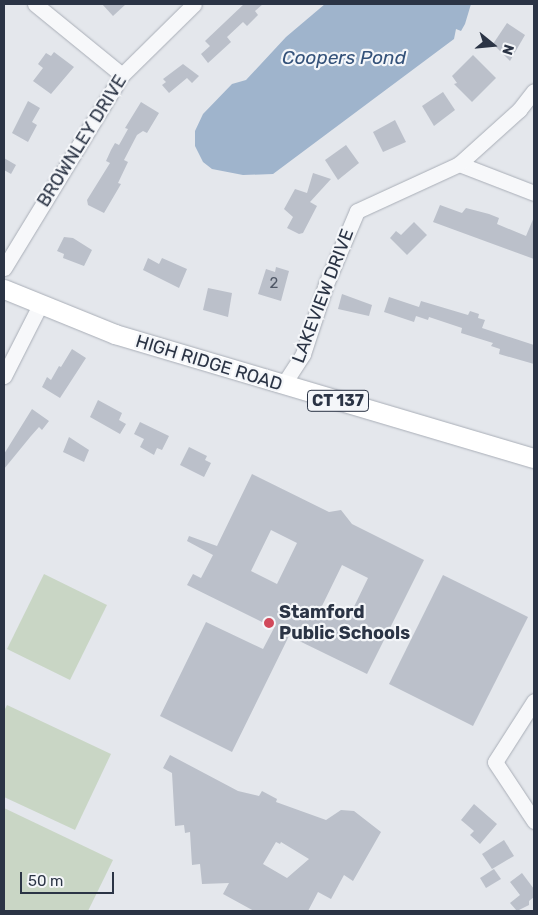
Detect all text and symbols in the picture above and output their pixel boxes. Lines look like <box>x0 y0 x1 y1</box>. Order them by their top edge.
north arrow <box>468 20 518 70</box>
text: N <box>498 42 517 57</box>
water label: Coopers Pond <box>282 47 406 69</box>
street label: BROWNLEY DRIVE <box>33 71 131 211</box>
street label: LAKEVIEW DRIVE <box>287 226 359 366</box>
house number: 2 <box>270 275 278 293</box>
street label: HIGH RIDGE ROAD <box>133 330 285 396</box>
road number: CT 137 <box>307 388 369 414</box>
place label: Stamford Public Schools <box>279 602 410 644</box>
marker: Stamford Public Schools <box>263 617 275 629</box>
scale bar <box>22 862 116 894</box>
text: 50 m <box>28 872 63 890</box>

